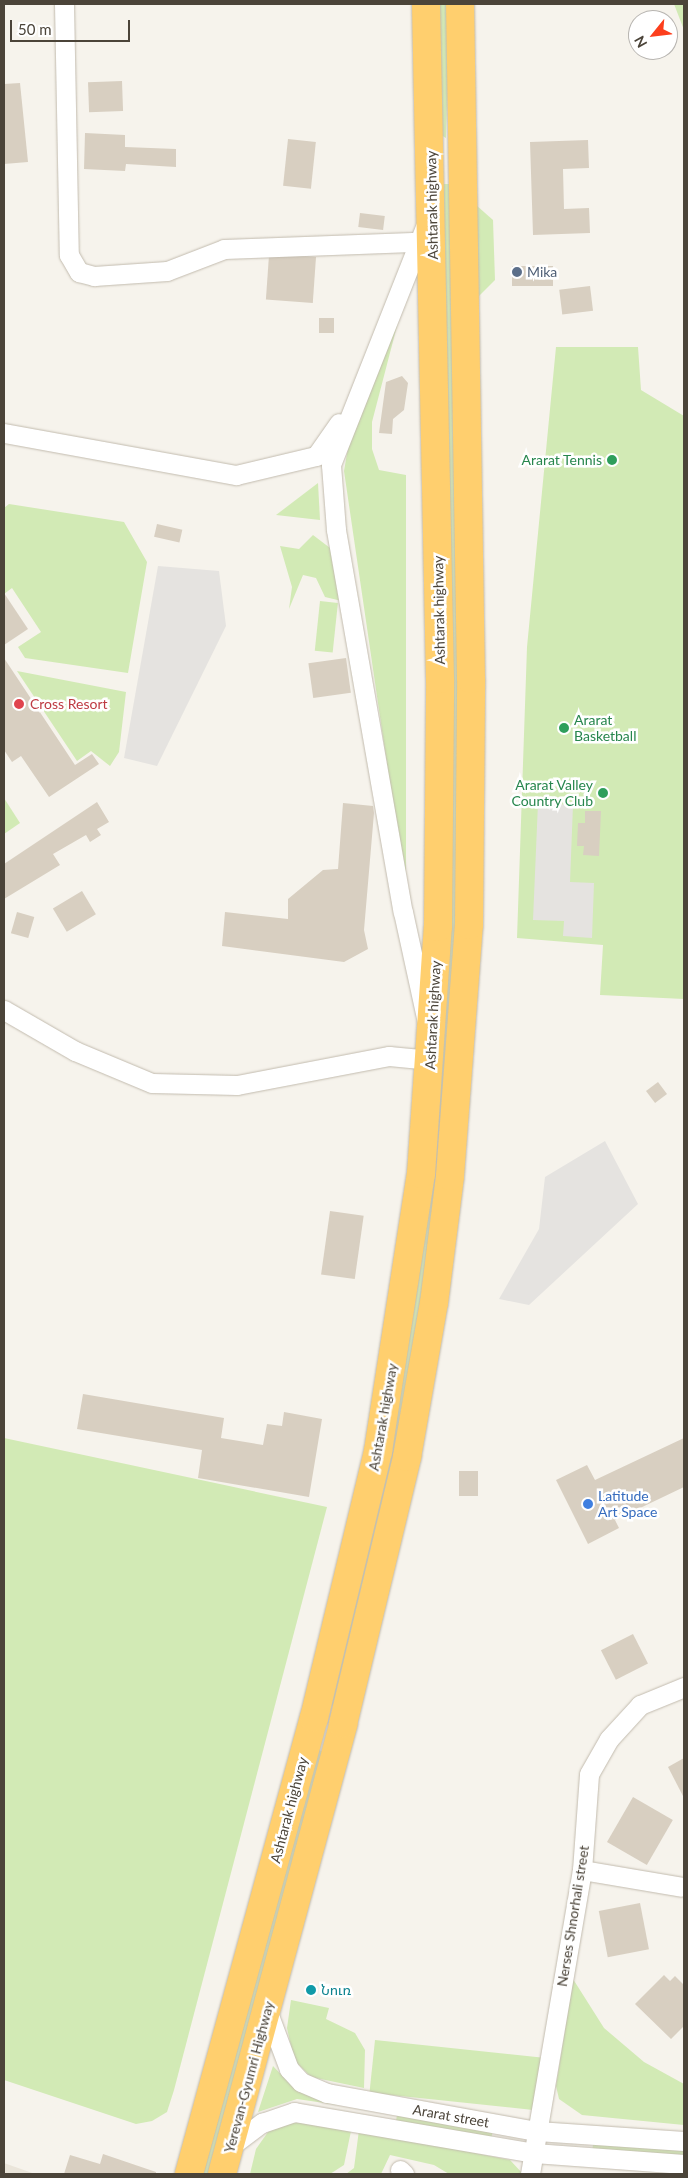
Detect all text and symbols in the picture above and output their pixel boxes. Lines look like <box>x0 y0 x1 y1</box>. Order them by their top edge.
scale bar <box>12 10 132 42</box>
north arrow <box>628 10 678 60</box>
text: 50 m <box>18 20 52 38</box>
text: N <box>630 33 650 51</box>
street label: Ashtarak highway <box>423 150 441 260</box>
place label: Mika <box>527 264 557 280</box>
marker: Mika <box>511 266 523 278</box>
place label: Ararat Tennis <box>521 452 602 468</box>
marker: Ararat Tennis <box>606 454 618 466</box>
street label: Ashtarak highway <box>430 555 448 665</box>
place label: Cross Resort <box>30 696 108 712</box>
marker: Cross Resort <box>12 697 26 711</box>
place label: Ararat Basketball <box>574 712 636 744</box>
marker: Ararat Basketball <box>558 722 570 734</box>
place label: Ararat Valley Country Club <box>511 777 593 810</box>
marker: Ararat Valley Country Club <box>597 787 609 799</box>
street label: Ashtarak highway <box>422 960 444 1070</box>
street label: Ashtarak highway <box>365 1362 401 1472</box>
place label: Latitude Art Space <box>598 1488 657 1520</box>
marker: Latitude Art Space <box>582 1498 594 1510</box>
street label: Ashtarak highway <box>267 1755 311 1865</box>
street label: Nerses Shnorhali street <box>554 1844 592 1988</box>
place label: Նուռ <box>321 1982 351 1998</box>
marker: Նուռ <box>305 1984 317 1996</box>
street label: Yerevan-Gyumri Highway <box>221 1999 277 2155</box>
street label: Ararat street <box>411 2101 491 2131</box>

